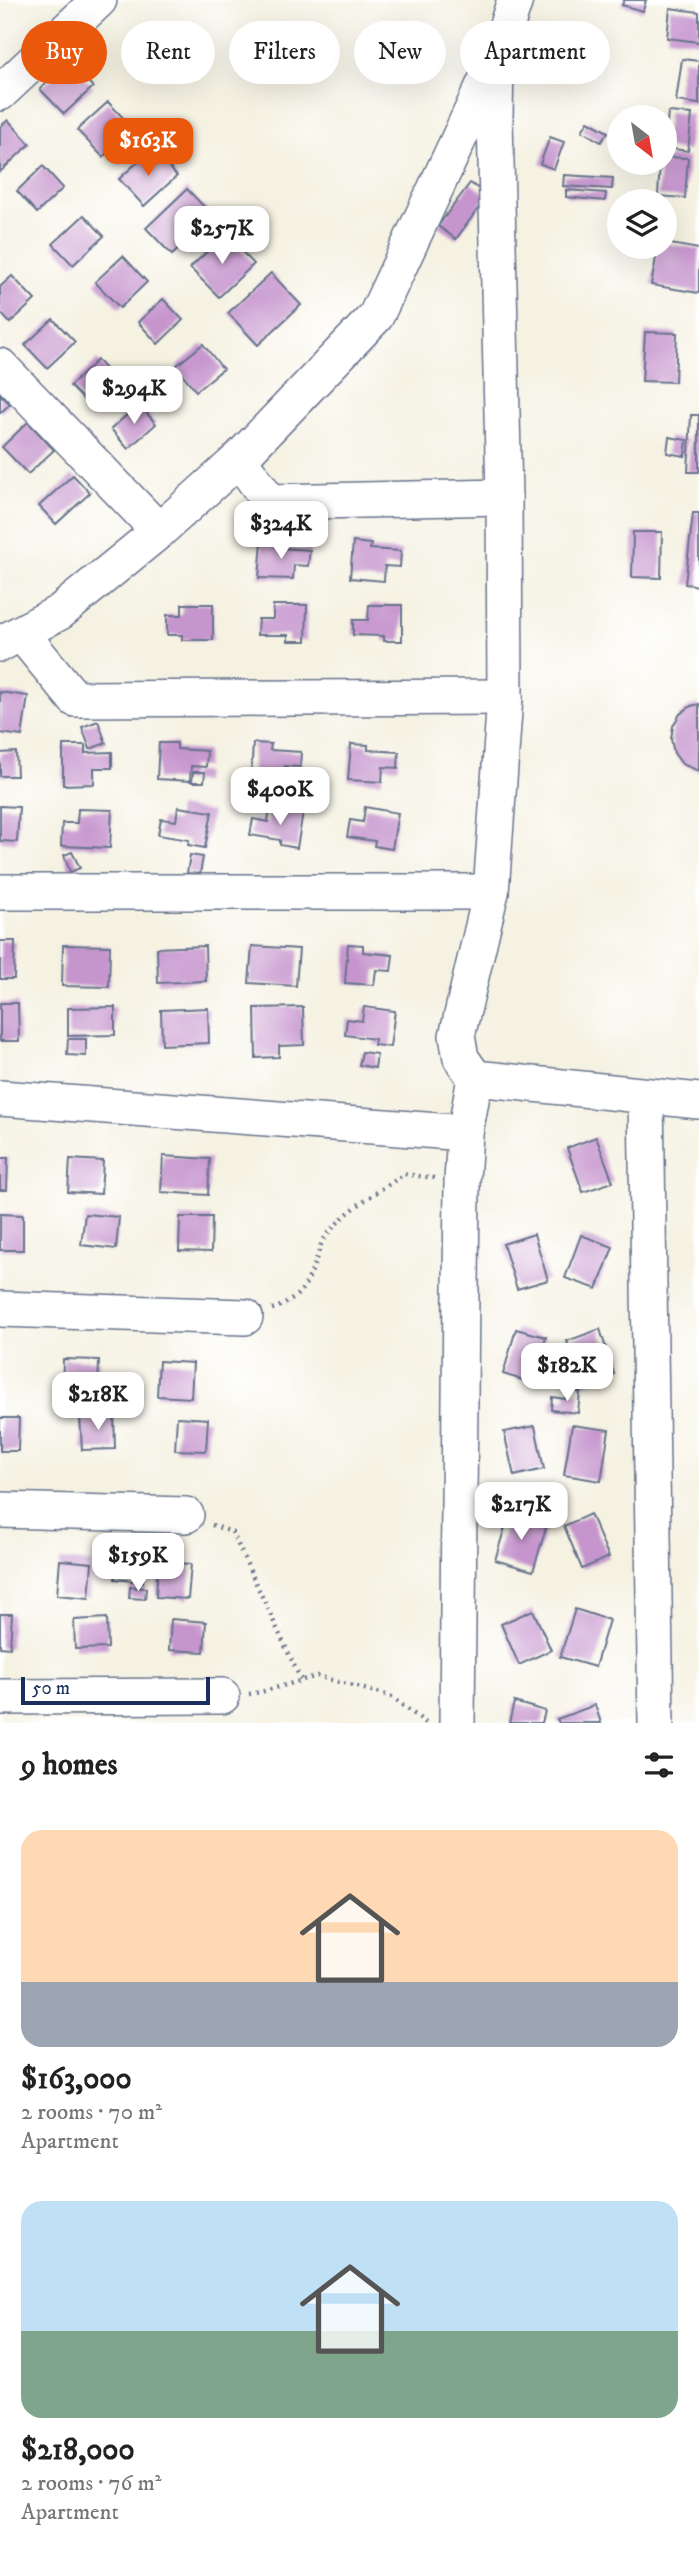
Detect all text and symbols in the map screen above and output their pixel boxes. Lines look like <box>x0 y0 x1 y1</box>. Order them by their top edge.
chip: Buy <box>21 21 107 84</box>
chip: Rent <box>121 21 215 84</box>
chip: Filters <box>229 21 340 84</box>
chip: New <box>354 21 446 84</box>
chip: Apartment <box>460 21 610 84</box>
north arrow <box>607 105 677 175</box>
map controls <box>607 105 677 259</box>
pin: $163K <box>99 118 197 178</box>
text: $163K <box>119 126 177 155</box>
button: layers <box>607 189 677 259</box>
pin: $257K <box>173 206 271 266</box>
text: $257K <box>190 214 254 243</box>
pin: $294K <box>85 366 183 426</box>
text: $294K <box>102 374 166 403</box>
pin: $324K <box>232 502 330 561</box>
text: $324K <box>250 509 312 538</box>
pin: $400K <box>231 768 329 827</box>
text: $400K <box>247 775 313 804</box>
pin: $182K <box>518 1344 616 1403</box>
text: $182K <box>537 1351 597 1380</box>
pin: $218K <box>49 1372 147 1432</box>
text: $218K <box>68 1380 128 1409</box>
pin: $217K <box>472 1482 570 1542</box>
text: $217K <box>491 1490 551 1519</box>
pin: $159K <box>89 1534 187 1593</box>
text: $159K <box>108 1541 168 1570</box>
scale bar <box>21 1674 210 1706</box>
text: 50 m <box>32 1677 70 1700</box>
icon: filters <box>640 1746 678 1784</box>
text: 9 homes <box>21 1747 118 1784</box>
icon: home <box>287 1875 413 2001</box>
text: $163,000 <box>21 2061 132 2098</box>
text: 2 rooms · 70 m² <box>21 2098 162 2127</box>
text: Apartment <box>21 2127 119 2156</box>
icon: home <box>287 2246 413 2372</box>
text: $218,000 <box>21 2432 135 2469</box>
text: 2 rooms · 76 m² <box>21 2469 161 2498</box>
text: Apartment <box>21 2498 119 2527</box>

